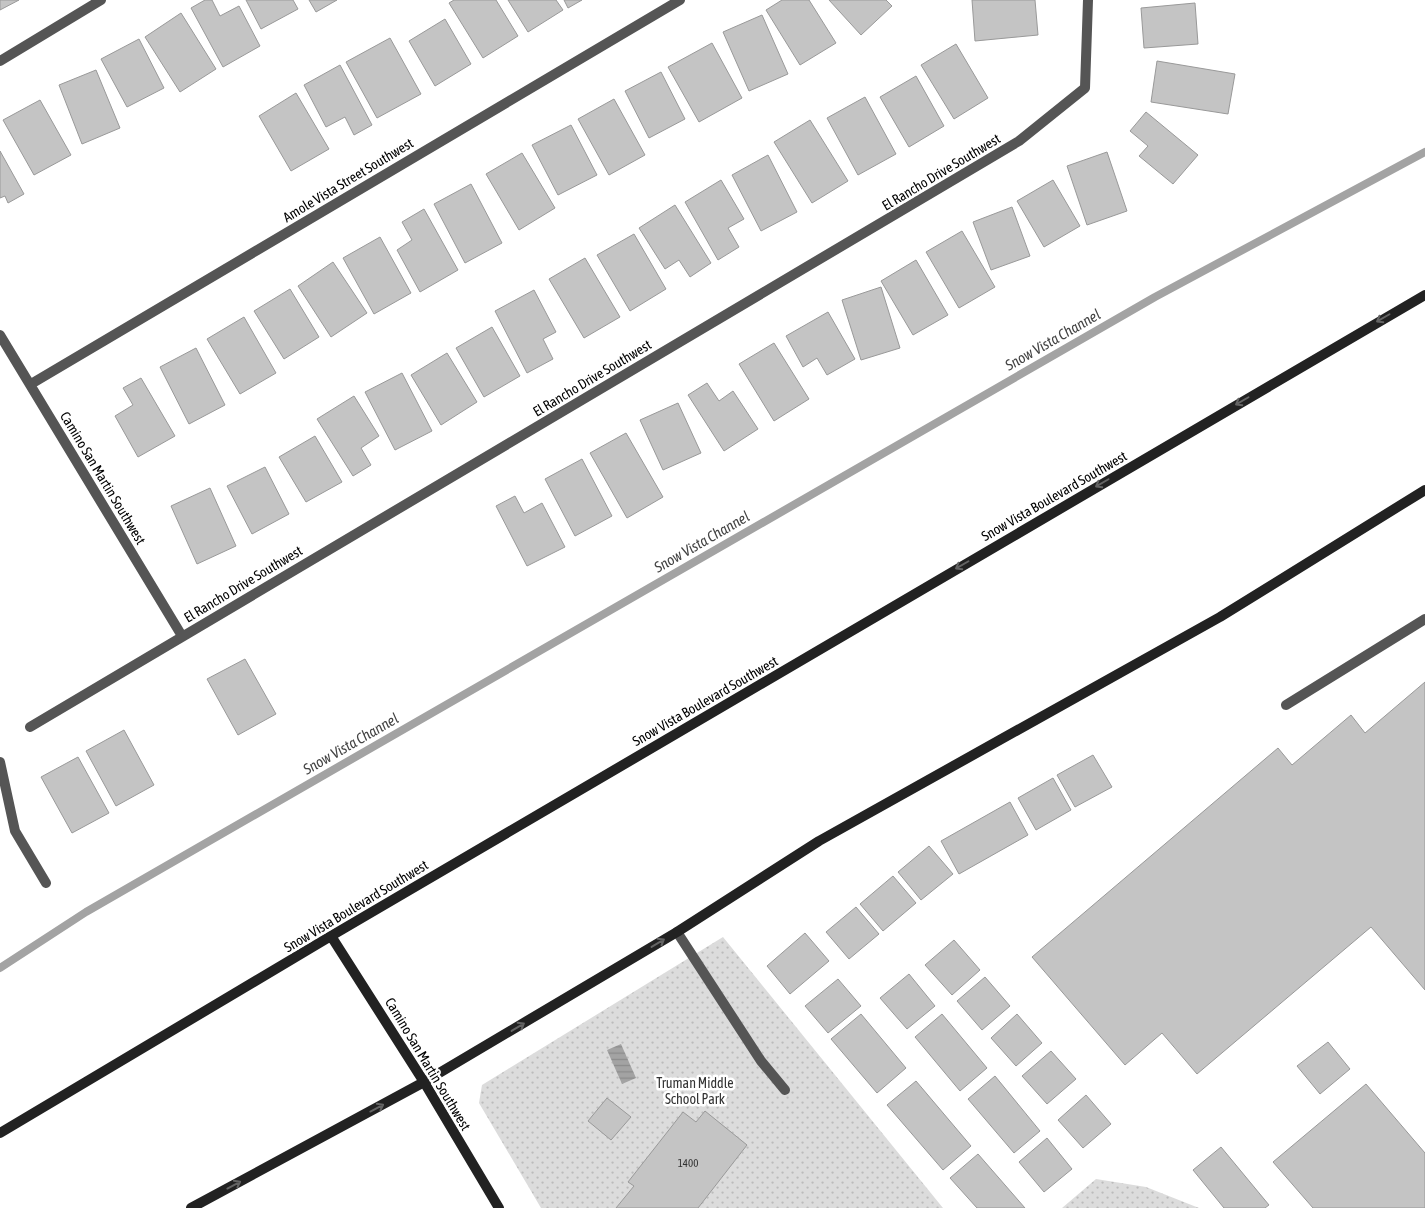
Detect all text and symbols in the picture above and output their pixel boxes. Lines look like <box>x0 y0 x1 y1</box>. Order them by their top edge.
street label: El Rancho Drive Southwest <box>879 130 1003 214</box>
street label: Amole Vista Street Southwest <box>280 135 416 225</box>
water label: Snow Vista Channel <box>1001 305 1103 374</box>
one-way arrow <box>1376 314 1390 324</box>
street label: El Rancho Drive Southwest <box>530 336 654 420</box>
one-way arrow <box>1236 396 1250 406</box>
street label: Camino San Martin Southwest <box>57 409 149 547</box>
street label: Snow Vista Boulevard Southwest <box>979 448 1129 544</box>
one-way arrow <box>1096 479 1110 489</box>
water label: Snow Vista Channel <box>650 507 752 576</box>
street label: El Rancho Drive Southwest <box>181 542 305 626</box>
one-way arrow <box>956 561 970 571</box>
street label: Snow Vista Boulevard Southwest <box>630 653 780 749</box>
water label: Snow Vista Channel <box>299 709 401 778</box>
street label: Snow Vista Boulevard Southwest <box>281 857 431 955</box>
one-way arrow <box>650 938 664 948</box>
street label: Camino San Martin Southwest <box>382 995 474 1133</box>
one-way arrow <box>511 1021 525 1031</box>
park label: Truman Middle School Park <box>656 1075 734 1107</box>
one-way arrow <box>370 1102 384 1112</box>
house number: 1400 <box>678 1157 698 1169</box>
one-way arrow <box>227 1180 242 1190</box>

